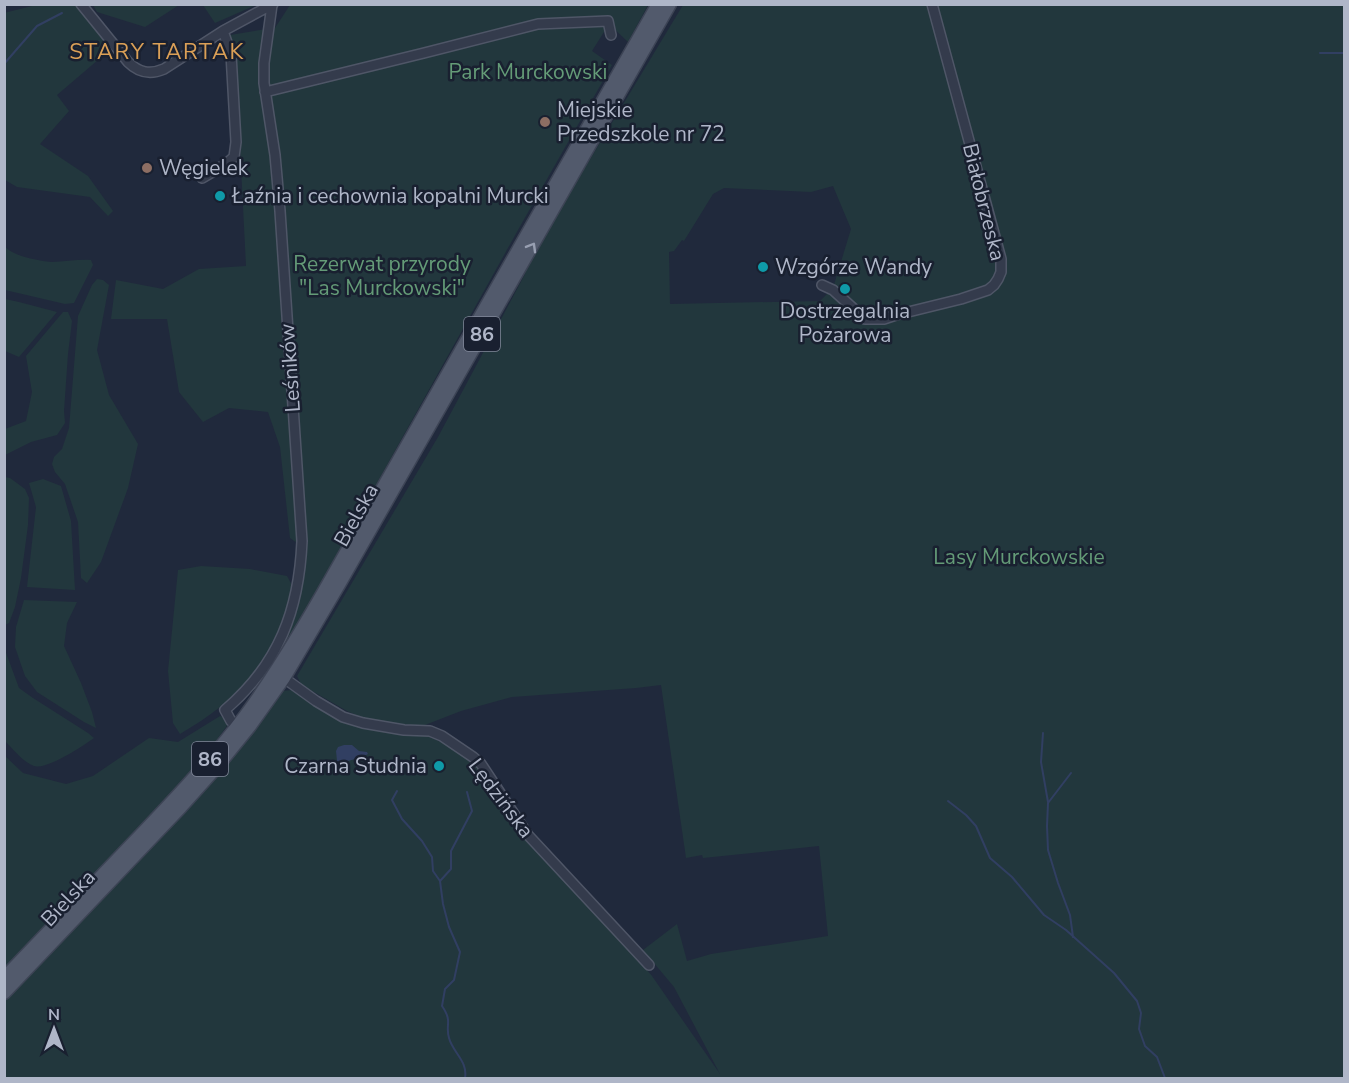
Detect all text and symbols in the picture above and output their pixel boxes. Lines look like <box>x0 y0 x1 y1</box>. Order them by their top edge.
district label: STARY TARTAK <box>69 37 245 67</box>
park label: Park Murckowski <box>449 58 607 86</box>
place label: Miejskie Przedszkole nr 72 <box>557 96 725 148</box>
marker: Miejskie Przedszkole nr 72 <box>538 115 552 129</box>
street label: Białobrzeska <box>956 140 1012 264</box>
place label: Węgielek <box>159 154 249 182</box>
marker: Węgielek <box>140 161 154 175</box>
place label: Łaźnia i cechownia kopalni Murcki <box>231 182 549 210</box>
marker: Łaźnia i cechownia kopalni Murcki <box>213 189 227 203</box>
one-way arrow <box>524 243 536 253</box>
park label: Rezerwat przyrody "Las Murckowski" <box>293 250 471 302</box>
place label: Wzgórze Wandy <box>775 253 932 281</box>
marker: Wzgórze Wandy <box>756 260 770 274</box>
marker: Dostrzegalnia Pożarowa <box>838 282 852 296</box>
place label: Dostrzegalnia Pożarowa <box>780 297 910 349</box>
road number: 86 <box>464 317 500 351</box>
street label: Leśników <box>273 322 307 413</box>
street label: Bielska <box>327 478 385 552</box>
park label: Lasy Murckowskie <box>933 543 1105 571</box>
road number: 86 <box>192 742 228 776</box>
place label: Czarna Studnia <box>284 752 427 780</box>
street label: Lędzińska <box>462 752 540 844</box>
marker: Czarna Studnia <box>432 759 446 773</box>
street label: Bielska <box>35 864 101 932</box>
north arrow <box>24 999 84 1059</box>
text: N <box>48 1004 60 1026</box>

